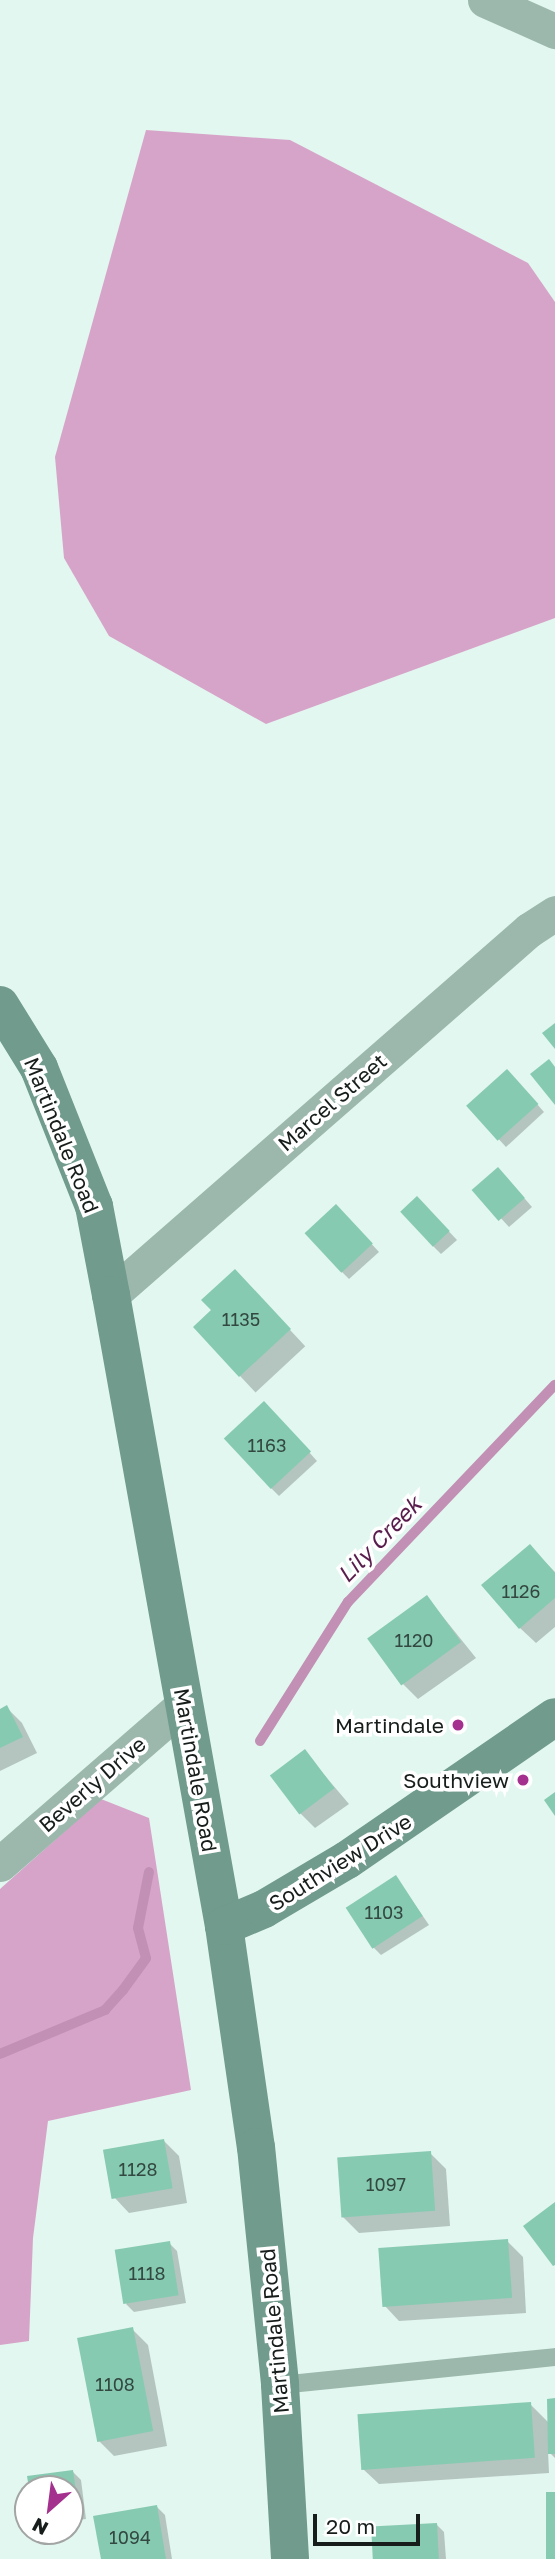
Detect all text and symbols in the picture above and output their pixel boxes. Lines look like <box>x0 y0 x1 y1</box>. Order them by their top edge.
street label: Marcel Street <box>273 1048 391 1156</box>
street label: Martindale Road <box>19 1053 105 1217</box>
house number: 1135 <box>222 1308 260 1330</box>
house number: 1163 <box>248 1434 286 1456</box>
water label: Lily Creek <box>331 1490 427 1588</box>
house number: 1126 <box>502 1580 540 1602</box>
house number: 1120 <box>394 1629 434 1651</box>
street label: Martindale Road <box>169 1686 223 1854</box>
place label: Martindale <box>335 1712 444 1738</box>
marker: Martindale <box>450 1717 466 1733</box>
street label: Beverly Drive <box>34 1731 150 1837</box>
place label: Southview <box>403 1767 509 1793</box>
marker: Southview <box>515 1772 531 1788</box>
street label: Southview Drive <box>264 1808 416 1916</box>
house number: 1103 <box>364 1901 404 1923</box>
house number: 1128 <box>119 2158 157 2180</box>
house number: 1097 <box>366 2173 406 2195</box>
street label: Martindale Road <box>254 2247 294 2415</box>
house number: 1118 <box>128 2262 166 2284</box>
house number: 1108 <box>95 2373 135 2395</box>
north arrow <box>14 2475 84 2545</box>
scale bar <box>317 2500 424 2544</box>
text: 20 m <box>326 2513 375 2539</box>
text: N <box>28 2514 52 2541</box>
house number: 1094 <box>109 2526 151 2548</box>

